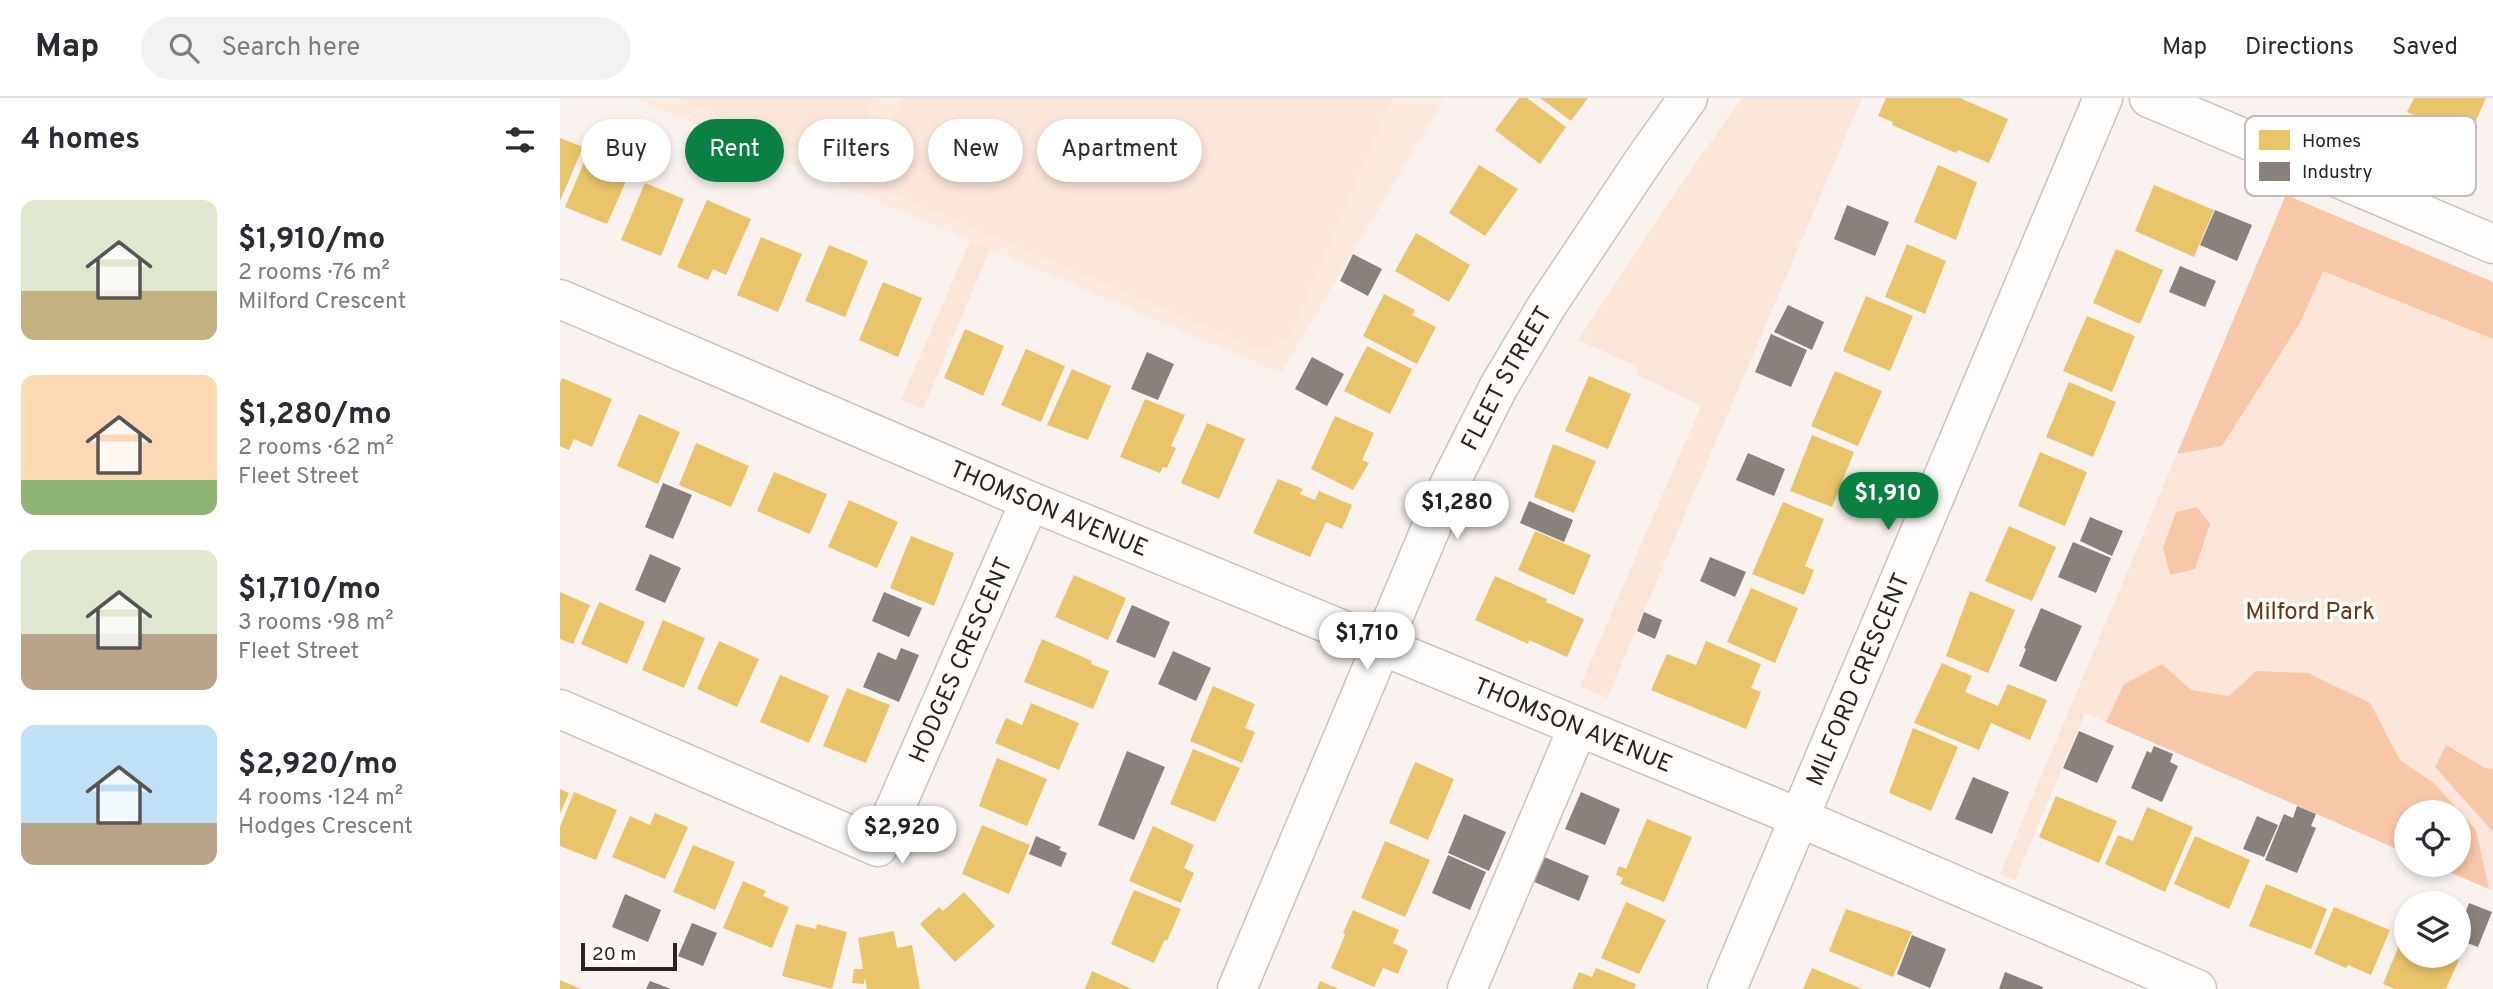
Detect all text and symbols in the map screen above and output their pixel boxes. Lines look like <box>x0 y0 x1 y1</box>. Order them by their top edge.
search box <box>141 17 631 80</box>
text: Map <box>35 27 99 69</box>
icon: search <box>165 29 203 67</box>
text: Search here <box>221 32 360 65</box>
text: Map <box>2162 33 2207 63</box>
text: Directions <box>2245 33 2354 63</box>
text: Saved <box>2392 33 2458 63</box>
legend <box>2245 116 2476 196</box>
chip: Buy <box>581 119 671 182</box>
chip: Rent <box>685 119 784 182</box>
chip: Filters <box>798 119 914 182</box>
chip: New <box>928 119 1023 182</box>
chip: Apartment <box>1037 119 1202 182</box>
icon: filters <box>501 121 539 159</box>
text: 4 homes <box>21 122 140 159</box>
text: Homes <box>2302 130 2361 154</box>
text: Industry <box>2302 161 2372 185</box>
text: $1,910/mo <box>238 222 385 259</box>
icon: home <box>77 228 161 312</box>
text: 2 rooms · 76 m² <box>238 259 390 288</box>
text: Milford Crescent <box>238 288 406 317</box>
street label: FLEET STREET <box>1456 301 1560 456</box>
text: $1,280/mo <box>238 397 392 434</box>
icon: home <box>77 403 161 487</box>
text: 2 rooms · 62 m² <box>238 434 394 463</box>
street label: THOMSON AVENUE <box>945 455 1152 565</box>
text: Fleet Street <box>238 463 359 492</box>
pin: $1,910 <box>1831 472 1945 532</box>
text: $1,910 <box>1854 480 1922 509</box>
pin: $1,280 <box>1400 482 1514 541</box>
text: $1,280 <box>1421 489 1493 518</box>
street label: HODGES CRESCENT <box>904 553 1020 768</box>
street label: MILFORD CRESCENT <box>1801 569 1918 791</box>
text: $1,710/mo <box>238 572 381 609</box>
icon: home <box>77 578 161 662</box>
park label: Milford Park <box>2245 598 2375 628</box>
text: 3 rooms · 98 m² <box>238 609 394 638</box>
pin: $1,710 <box>1310 612 1424 672</box>
text: $1,710 <box>1335 620 1399 649</box>
text: Fleet Street <box>238 638 359 667</box>
street label: THOMSON AVENUE <box>1469 672 1676 781</box>
text: $2,920/mo <box>238 747 398 784</box>
icon: home <box>77 753 161 837</box>
text: 4 rooms · 124 m² <box>238 784 403 813</box>
map controls <box>2394 800 2471 968</box>
button: locate <box>2394 800 2471 877</box>
pin: $2,920 <box>845 806 959 866</box>
text: Hodges Crescent <box>238 813 413 842</box>
text: $2,920 <box>864 814 941 843</box>
button: layers <box>2394 891 2471 968</box>
scale bar <box>581 940 677 972</box>
text: 20 m <box>592 943 636 967</box>

